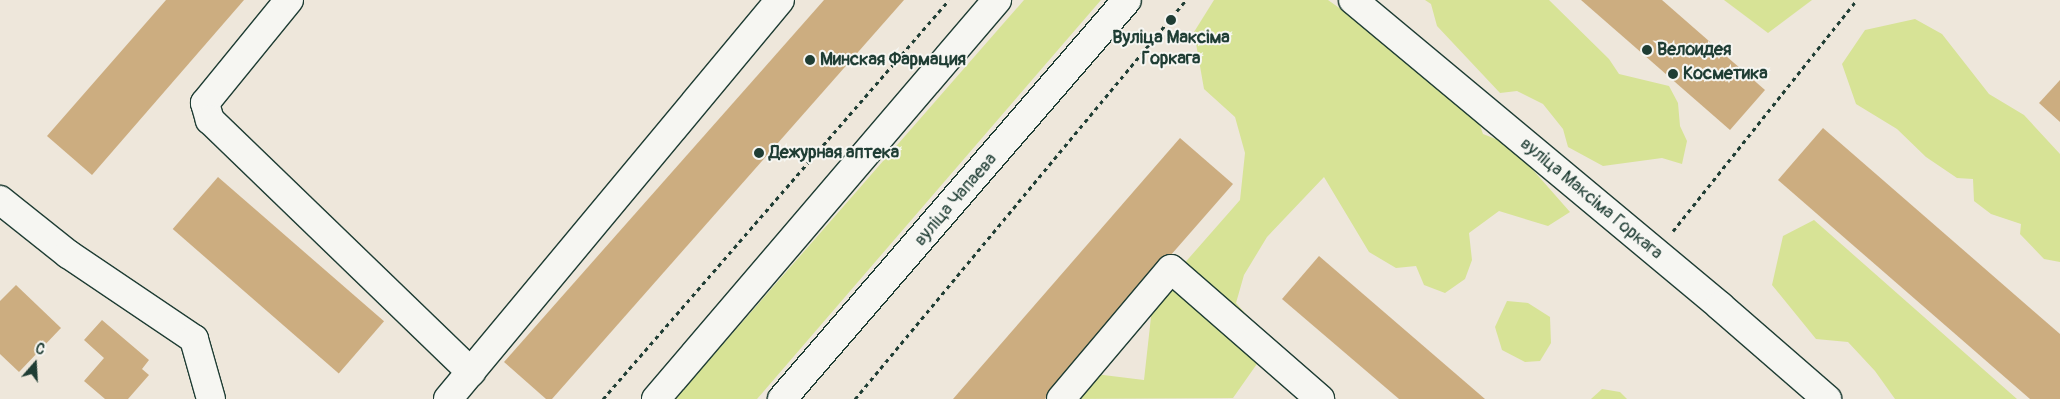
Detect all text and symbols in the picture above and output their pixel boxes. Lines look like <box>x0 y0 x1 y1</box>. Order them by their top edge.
marker: Вуліца Максіма Горкага <box>1165 14 1177 26</box>
place label: Вуліца Максіма Горкага <box>1112 28 1230 70</box>
place label: Велоидея <box>1657 39 1731 61</box>
marker: Велоидея <box>1641 44 1653 56</box>
place label: Минская Фармация <box>820 49 966 71</box>
marker: Минская Фармация <box>804 54 816 66</box>
place label: Косметика <box>1683 63 1768 85</box>
marker: Косметика <box>1667 68 1679 80</box>
street label: вуліца Максіма Горкага <box>1516 133 1666 265</box>
place label: Дежурная аптека <box>769 142 899 164</box>
marker: Дежурная аптека <box>753 147 765 159</box>
street label: вуліца Чапаева <box>910 149 1002 251</box>
north arrow <box>10 339 60 389</box>
text: С <box>33 340 47 359</box>

